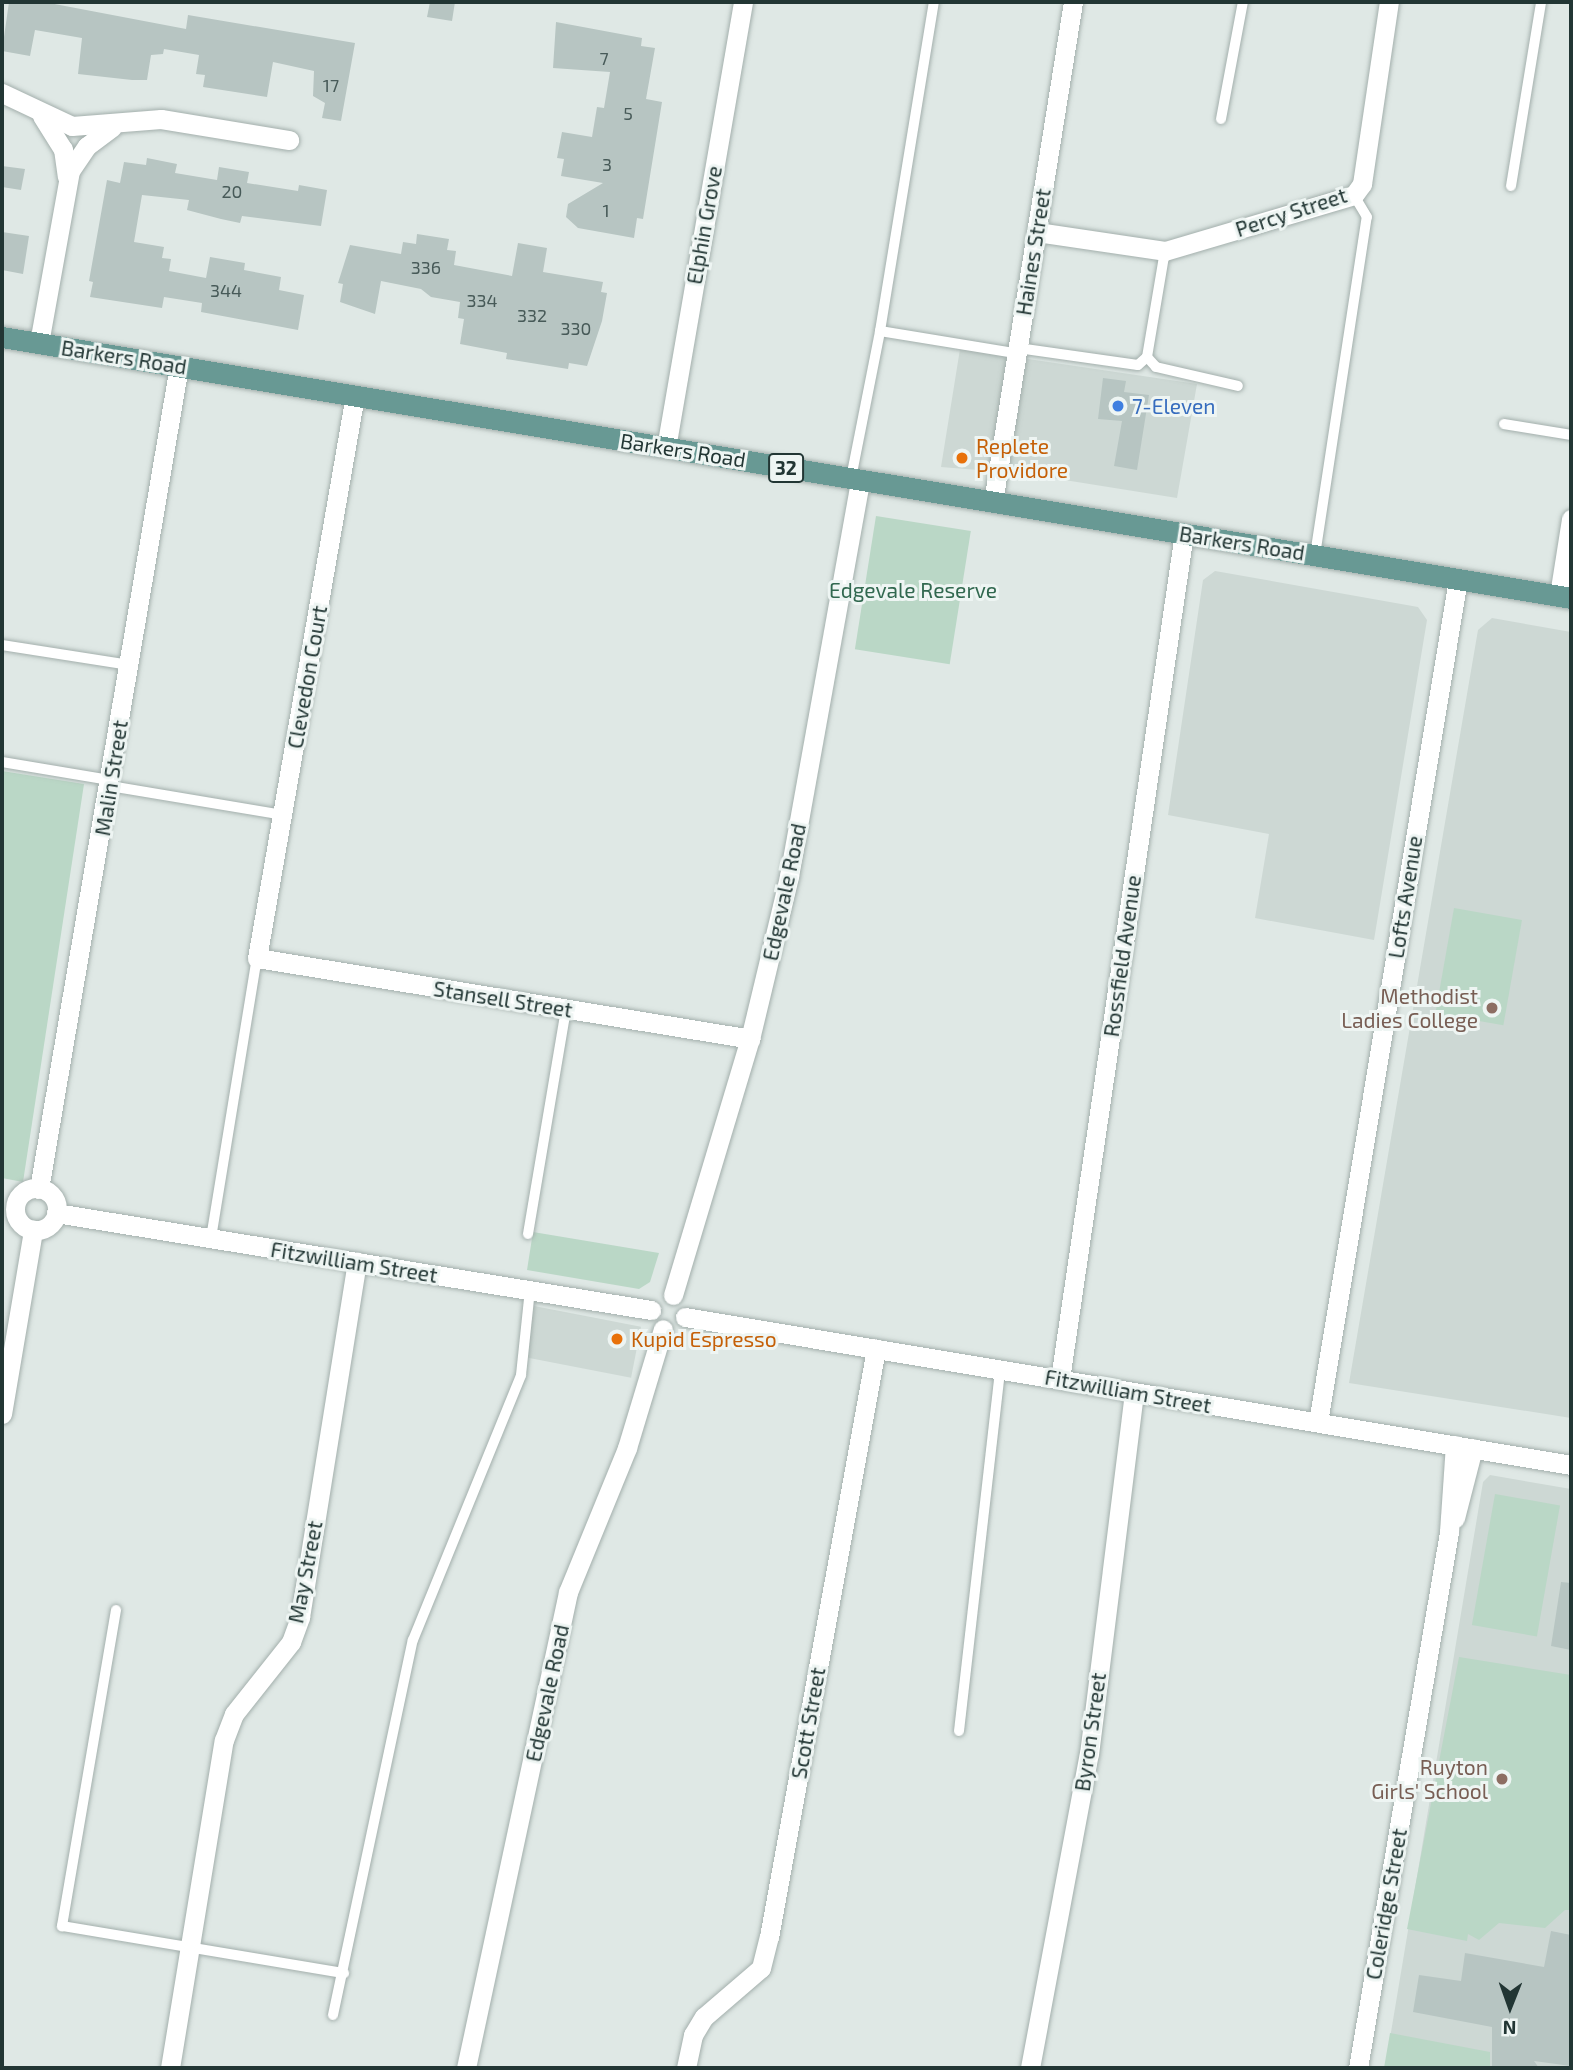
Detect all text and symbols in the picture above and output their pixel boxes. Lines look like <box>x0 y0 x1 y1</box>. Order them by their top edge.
house number: 7 <box>599 47 609 69</box>
house number: 17 <box>323 74 339 96</box>
house number: 5 <box>623 102 633 124</box>
house number: 3 <box>602 153 612 175</box>
street label: Elphin Grove <box>681 164 727 286</box>
house number: 20 <box>222 180 242 202</box>
street label: Percy Street <box>1232 182 1350 242</box>
street label: Haines Street <box>1011 187 1055 317</box>
house number: 1 <box>602 199 610 221</box>
house number: 336 <box>411 256 441 278</box>
house number: 344 <box>210 279 242 301</box>
house number: 334 <box>466 289 498 311</box>
house number: 332 <box>517 304 547 326</box>
house number: 330 <box>561 317 591 339</box>
street label: Barkers Road <box>59 335 189 379</box>
place label: 7-Eleven <box>1132 393 1215 419</box>
marker: 7-Eleven <box>1110 398 1126 414</box>
street label: Barkers Road <box>618 428 748 472</box>
place label: Replete Providore <box>976 433 1068 483</box>
marker: Replete Providore <box>954 450 970 466</box>
road number: 32 <box>767 453 805 484</box>
street label: Barkers Road <box>1177 521 1307 565</box>
park label: Edgevale Reserve <box>829 577 997 603</box>
street label: Clevedon Court <box>282 603 332 751</box>
street label: Malin Street <box>89 718 133 838</box>
street label: Edgevale Road <box>757 821 811 963</box>
street label: Lofts Avenue <box>1383 834 1427 960</box>
street label: Rossfield Avenue <box>1098 873 1146 1039</box>
street label: Stansell Street <box>431 976 575 1022</box>
place label: Methodist Ladies College <box>1341 983 1478 1033</box>
marker: Methodist Ladies College <box>1484 1000 1500 1016</box>
street label: Fitzwilliam Street <box>269 1236 439 1288</box>
place label: Kupid Espresso <box>631 1326 777 1352</box>
marker: Kupid Espresso <box>609 1331 625 1347</box>
street label: Fitzwilliam Street <box>1043 1364 1213 1418</box>
street label: May Street <box>283 1519 327 1625</box>
street label: Edgevale Road <box>520 1622 574 1764</box>
street label: Scott Street <box>786 1665 830 1781</box>
street label: Byron Street <box>1069 1671 1111 1793</box>
place label: Ruyton Girls' School <box>1371 1754 1488 1804</box>
marker: Ruyton Girls' School <box>1494 1771 1510 1787</box>
street label: Coleridge Street <box>1360 1826 1412 1982</box>
north arrow <box>1475 1972 1545 2042</box>
text: N <box>1503 2017 1517 2040</box>

